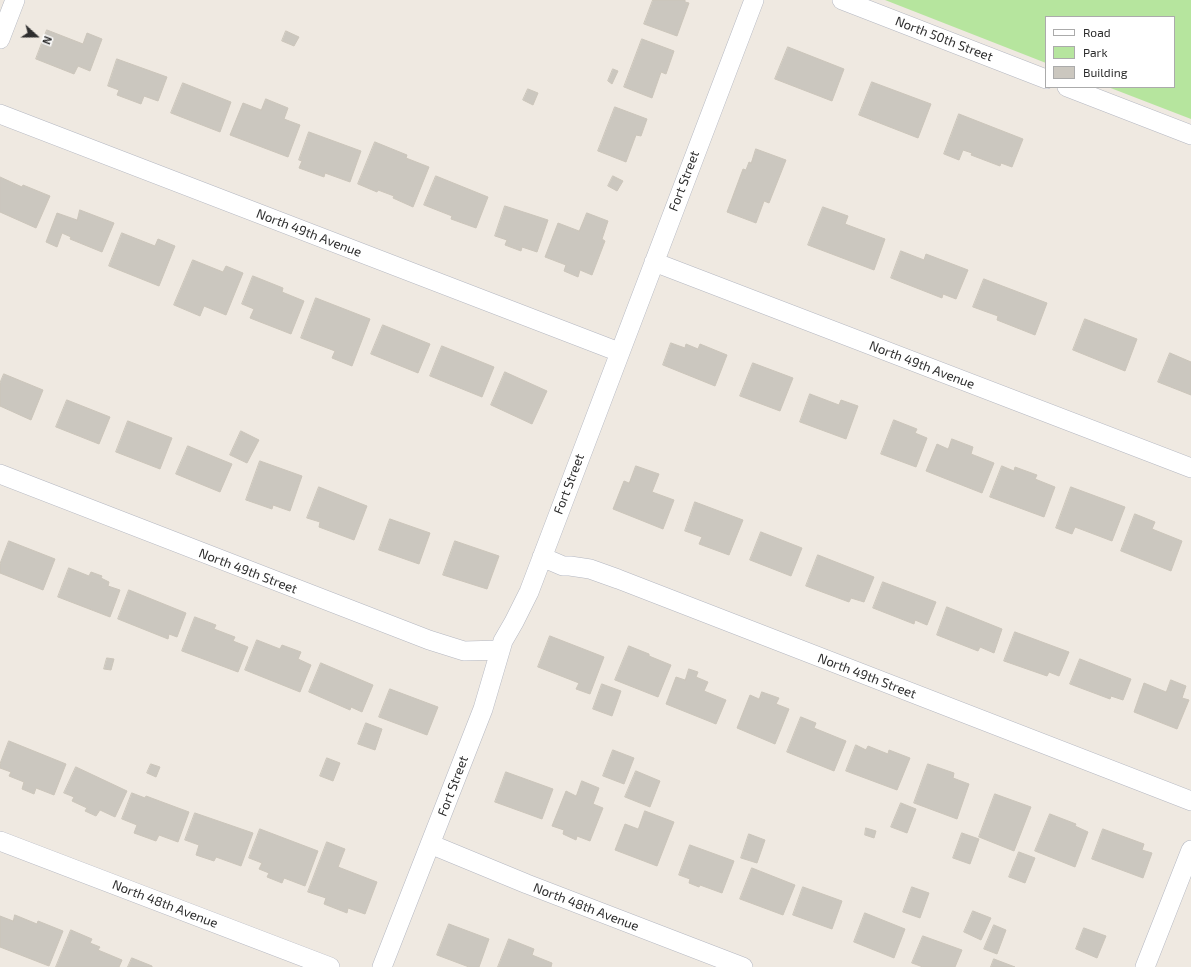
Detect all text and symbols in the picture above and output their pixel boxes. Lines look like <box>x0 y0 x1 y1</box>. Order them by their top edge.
street label: North 50th Street <box>893 13 995 65</box>
north arrow <box>16 16 56 56</box>
legend <box>1045 16 1175 88</box>
text: Road <box>1083 25 1111 39</box>
text: N <box>40 34 55 47</box>
text: Park <box>1083 45 1108 59</box>
text: Building <box>1083 65 1127 79</box>
street label: Fort Street <box>665 149 703 213</box>
street label: North 49th Avenue <box>254 206 364 260</box>
street label: North 49th Avenue <box>867 338 977 392</box>
street label: Fort Street <box>550 452 588 516</box>
street label: North 49th Street <box>197 545 299 597</box>
street label: North 49th Street <box>816 650 918 702</box>
street label: Fort Street <box>434 754 472 818</box>
street label: North 48th Avenue <box>110 877 220 931</box>
street label: North 48th Avenue <box>531 880 641 934</box>

